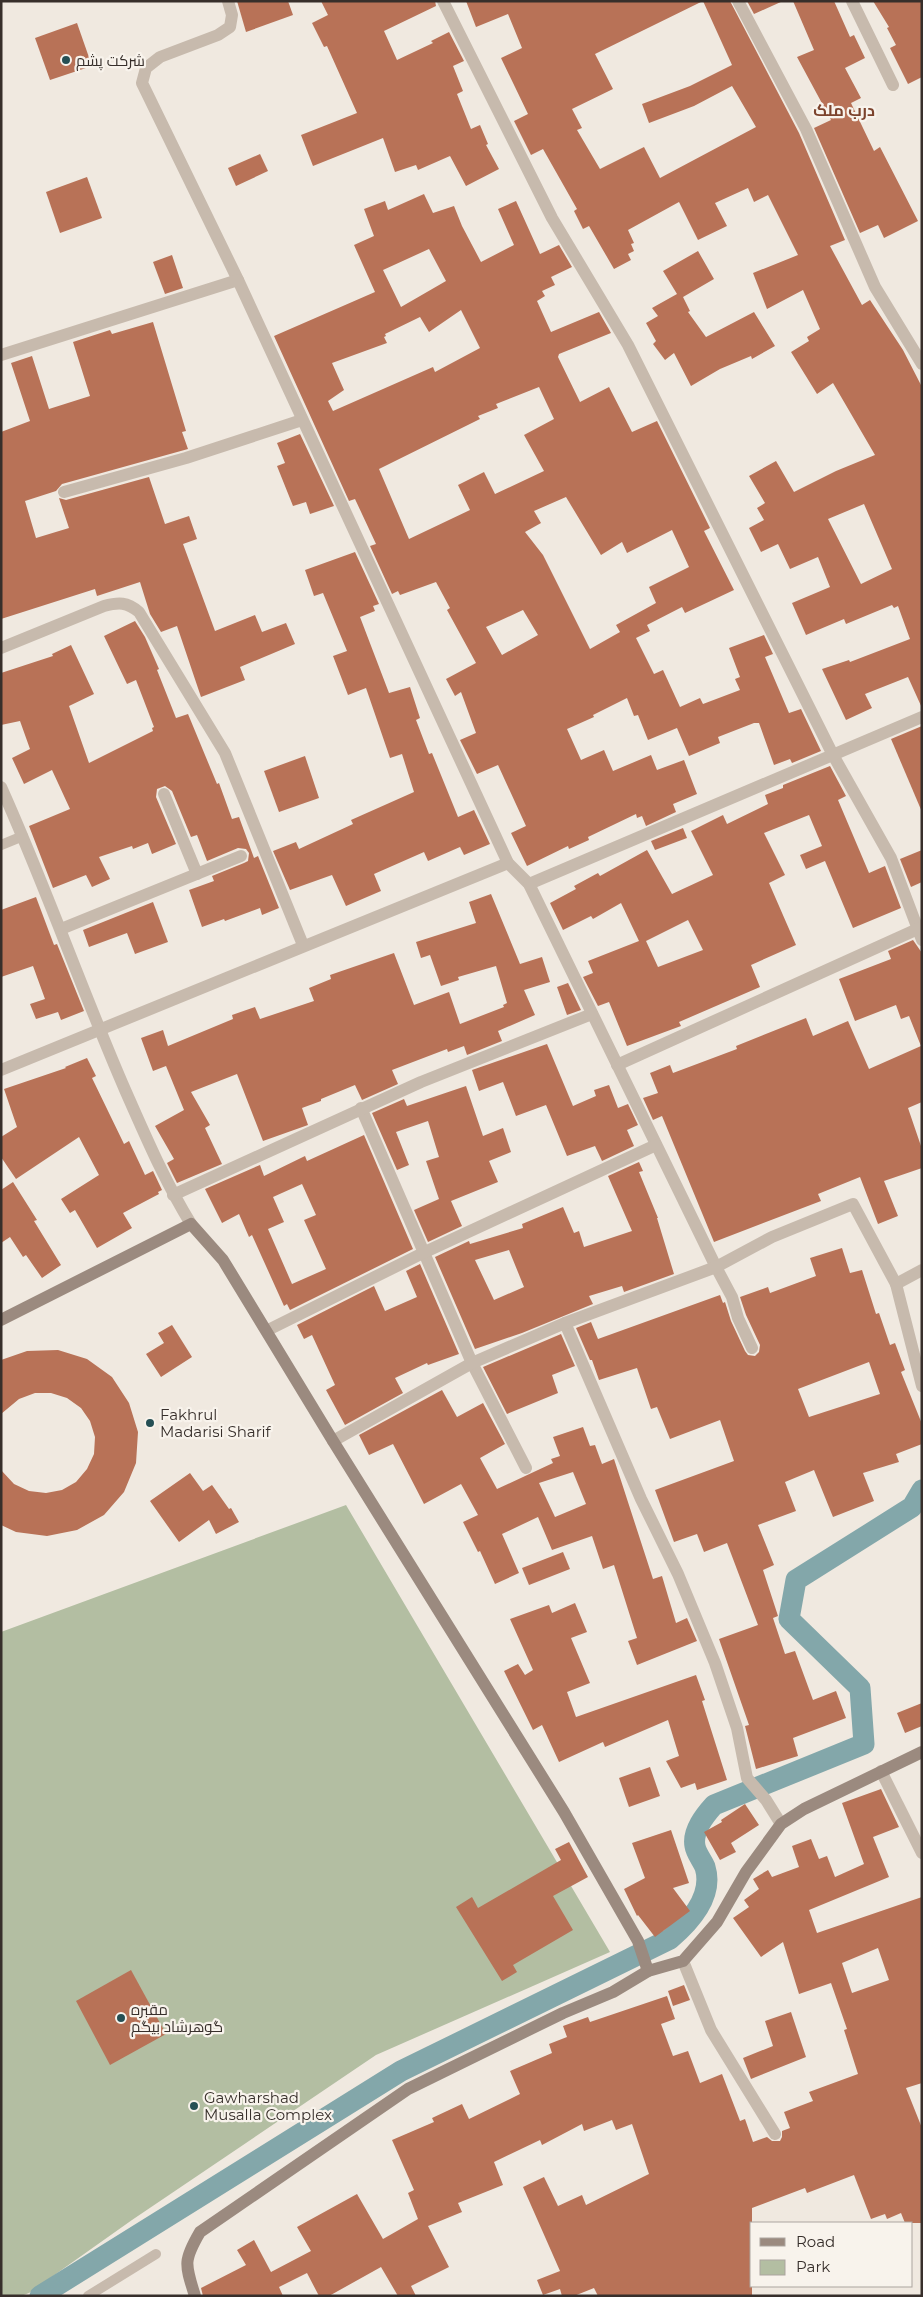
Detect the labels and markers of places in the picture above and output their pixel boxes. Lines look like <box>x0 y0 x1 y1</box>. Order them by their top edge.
place label: شرکت پشم <box>76 51 145 71</box>
marker: شرکت پشم <box>60 54 72 66</box>
place label: Fakhrul Madarisi Sharif <box>160 1405 272 1441</box>
marker: Fakhrul Madarisi Sharif <box>144 1417 156 1429</box>
place label: مقبره گوهرشاد بیگم <box>131 2000 223 2037</box>
marker: مقبره گوهرشاد بیگم <box>115 2012 127 2024</box>
place label: Gawharshad Musalla Complex <box>204 2088 332 2124</box>
marker: Gawharshad Musalla Complex <box>188 2100 200 2112</box>

